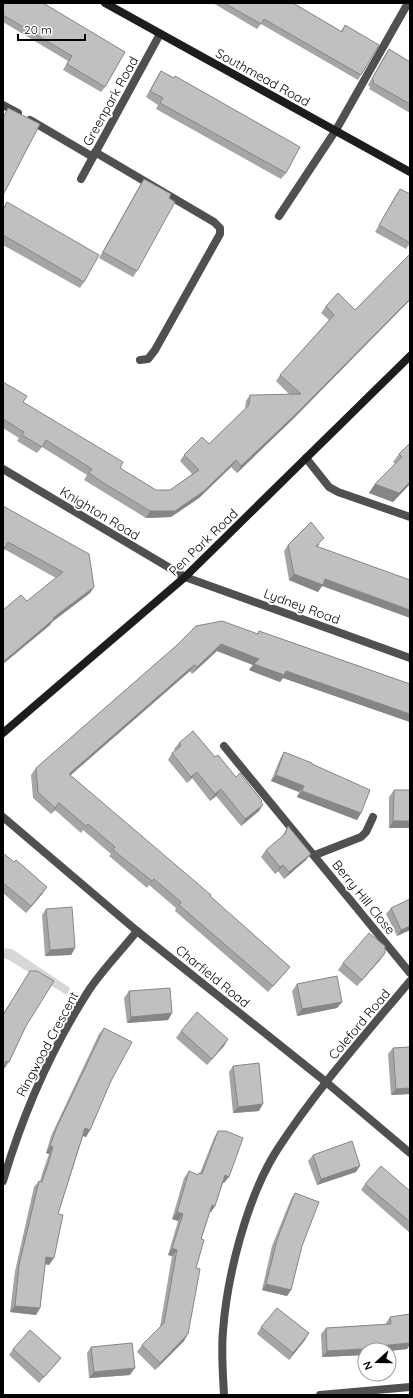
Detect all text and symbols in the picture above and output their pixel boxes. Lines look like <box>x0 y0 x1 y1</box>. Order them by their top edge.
scale bar <box>18 16 85 42</box>
text: 20 m <box>24 22 52 37</box>
street label: Southmead Road <box>213 45 313 109</box>
street label: Greenpark Road <box>79 54 141 148</box>
street label: Knighton Road <box>57 483 143 543</box>
street label: Pen Park Road <box>165 505 241 579</box>
street label: Lydney Road <box>262 585 342 627</box>
street label: Berry Hill Close <box>329 857 399 937</box>
street label: Charfield Road <box>173 941 253 1011</box>
street label: Coleford Road <box>325 986 393 1062</box>
street label: Ringwood Crescent <box>13 989 81 1099</box>
north arrow <box>357 1342 397 1382</box>
text: N <box>360 1359 376 1372</box>

